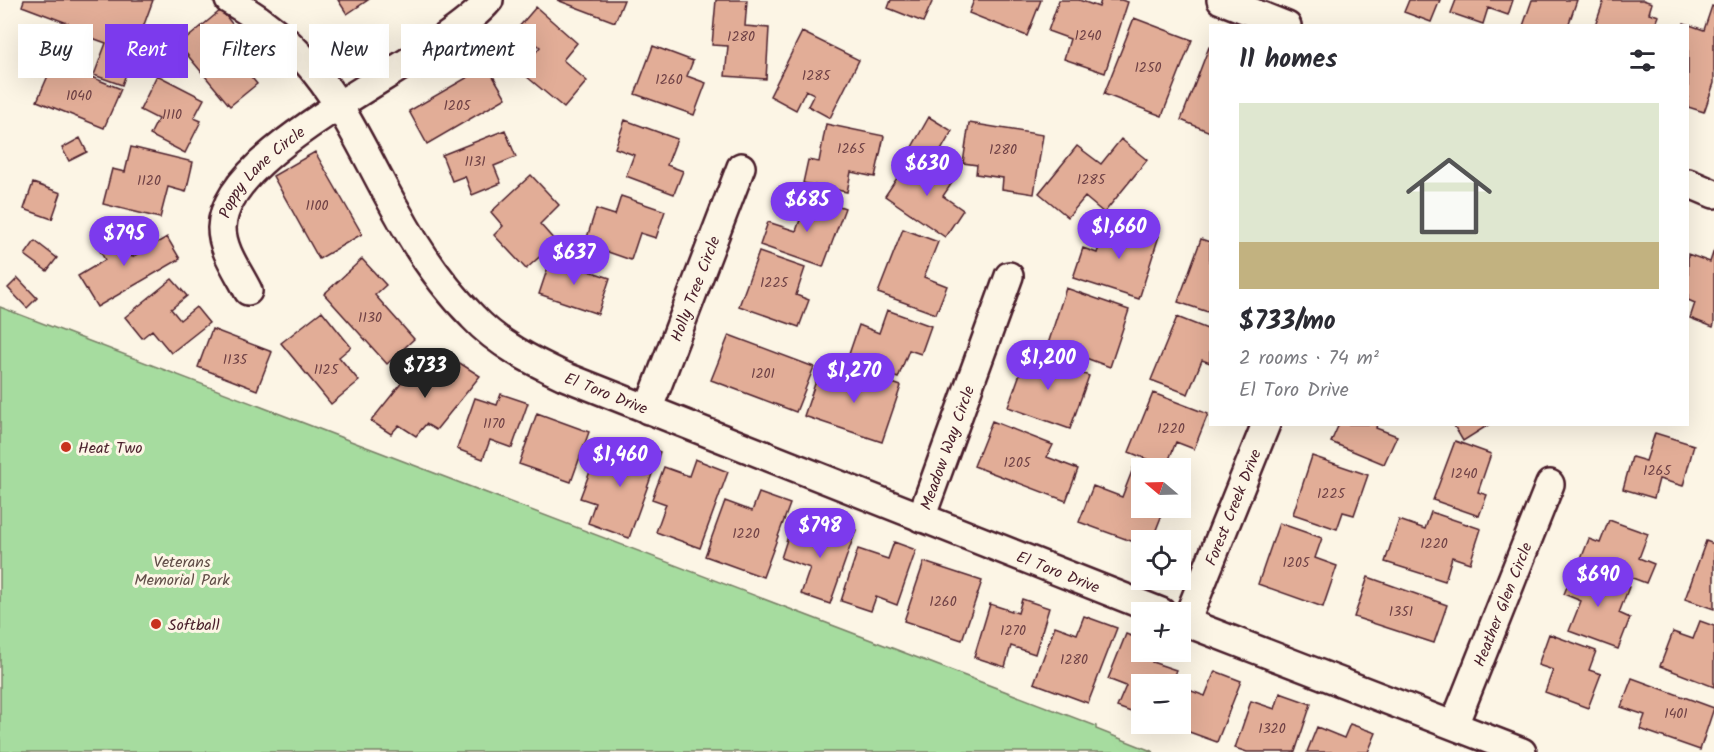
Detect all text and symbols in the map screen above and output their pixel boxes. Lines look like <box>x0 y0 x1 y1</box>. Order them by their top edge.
chip: Buy <box>18 24 93 78</box>
chip: Rent <box>105 24 188 78</box>
chip: Filters <box>200 24 297 78</box>
chip: New <box>309 24 389 78</box>
chip: Apartment <box>401 24 536 78</box>
house number: 1240 <box>1074 25 1102 47</box>
house number: 1280 <box>727 26 755 48</box>
text: 11 homes <box>1239 39 1337 81</box>
icon: filters <box>1626 44 1659 77</box>
house number: 1250 <box>1134 57 1162 79</box>
house number: 1285 <box>802 65 832 87</box>
house number: 1260 <box>655 69 683 91</box>
house number: 1040 <box>66 85 92 107</box>
house number: 1205 <box>443 95 472 117</box>
house number: 1110 <box>162 104 182 126</box>
street label: Poppy Lane Circle <box>213 121 311 221</box>
house number: 1265 <box>837 138 866 160</box>
house number: 1280 <box>989 139 1017 161</box>
icon: home <box>1395 142 1503 250</box>
pin: $630 <box>891 146 963 197</box>
text: $630 <box>905 149 949 181</box>
house number: 1131 <box>464 151 486 173</box>
house number: 1285 <box>1077 169 1107 191</box>
house number: 1120 <box>137 170 161 192</box>
pin: $685 <box>771 182 843 233</box>
text: $685 <box>785 185 829 217</box>
house number: 1100 <box>306 195 328 217</box>
pin: $1,660 <box>1070 209 1168 260</box>
text: $1,660 <box>1091 212 1147 244</box>
pin: $795 <box>88 216 160 267</box>
text: $795 <box>103 219 145 251</box>
street label: Holly Tree Circle <box>664 233 727 346</box>
pin: $637 <box>538 235 610 286</box>
text: $637 <box>552 238 596 270</box>
house number: 1225 <box>760 272 790 294</box>
text: $733/mo <box>1239 301 1336 343</box>
house number: 1130 <box>358 307 382 329</box>
pin: $1,200 <box>999 340 1097 391</box>
text: $1,200 <box>1020 343 1076 375</box>
text: 2 rooms · 74 m² <box>1239 343 1379 375</box>
pin: $733 <box>389 348 461 399</box>
house number: 1135 <box>223 349 249 371</box>
text: $733 <box>403 351 447 383</box>
pin: $1,270 <box>805 353 903 404</box>
text: $1,270 <box>827 356 881 388</box>
house number: 1125 <box>314 359 340 381</box>
house number: 1201 <box>751 363 775 385</box>
street label: El Toro Drive <box>560 366 651 422</box>
text: El Toro Drive <box>1239 375 1349 407</box>
street label: Meadow Way Circle <box>914 382 982 514</box>
house number: 1170 <box>483 413 505 435</box>
house number: 1220 <box>1157 418 1185 440</box>
place label: Heat Two <box>78 436 143 461</box>
pin: $1,460 <box>571 437 669 488</box>
marker: Heat Two <box>59 440 73 454</box>
text: $1,460 <box>592 440 648 472</box>
street label: Forest Creek Drive <box>1199 445 1269 570</box>
house number: 1205 <box>1003 452 1032 474</box>
north arrow <box>1131 458 1191 518</box>
map controls <box>1131 458 1191 734</box>
house number: 1265 <box>1643 460 1672 482</box>
house number: 1240 <box>1450 463 1478 485</box>
house number: 1225 <box>1317 483 1347 505</box>
pin: $798 <box>784 508 856 559</box>
text: $798 <box>798 511 842 543</box>
house number: 1220 <box>732 523 760 545</box>
button: locate <box>1131 530 1191 590</box>
house number: 1220 <box>1420 533 1448 555</box>
street label: Heather Glen Circle <box>1467 539 1540 671</box>
street label: El Toro Drive <box>1012 545 1103 601</box>
park label: Veterans Memorial Park <box>134 550 230 593</box>
house number: 1205 <box>1282 552 1311 574</box>
pin: $690 <box>1562 557 1634 608</box>
text: $690 <box>1576 560 1620 592</box>
house number: 1260 <box>929 591 957 613</box>
house number: 1351 <box>1389 601 1413 623</box>
button: + <box>1131 602 1191 662</box>
place label: Softball <box>168 613 220 638</box>
marker: Softball <box>149 617 163 631</box>
house number: 1270 <box>1000 620 1026 642</box>
house number: 1280 <box>1060 649 1088 671</box>
button: − <box>1131 674 1191 734</box>
house number: 1401 <box>1664 703 1688 725</box>
house number: 1320 <box>1258 718 1286 740</box>

